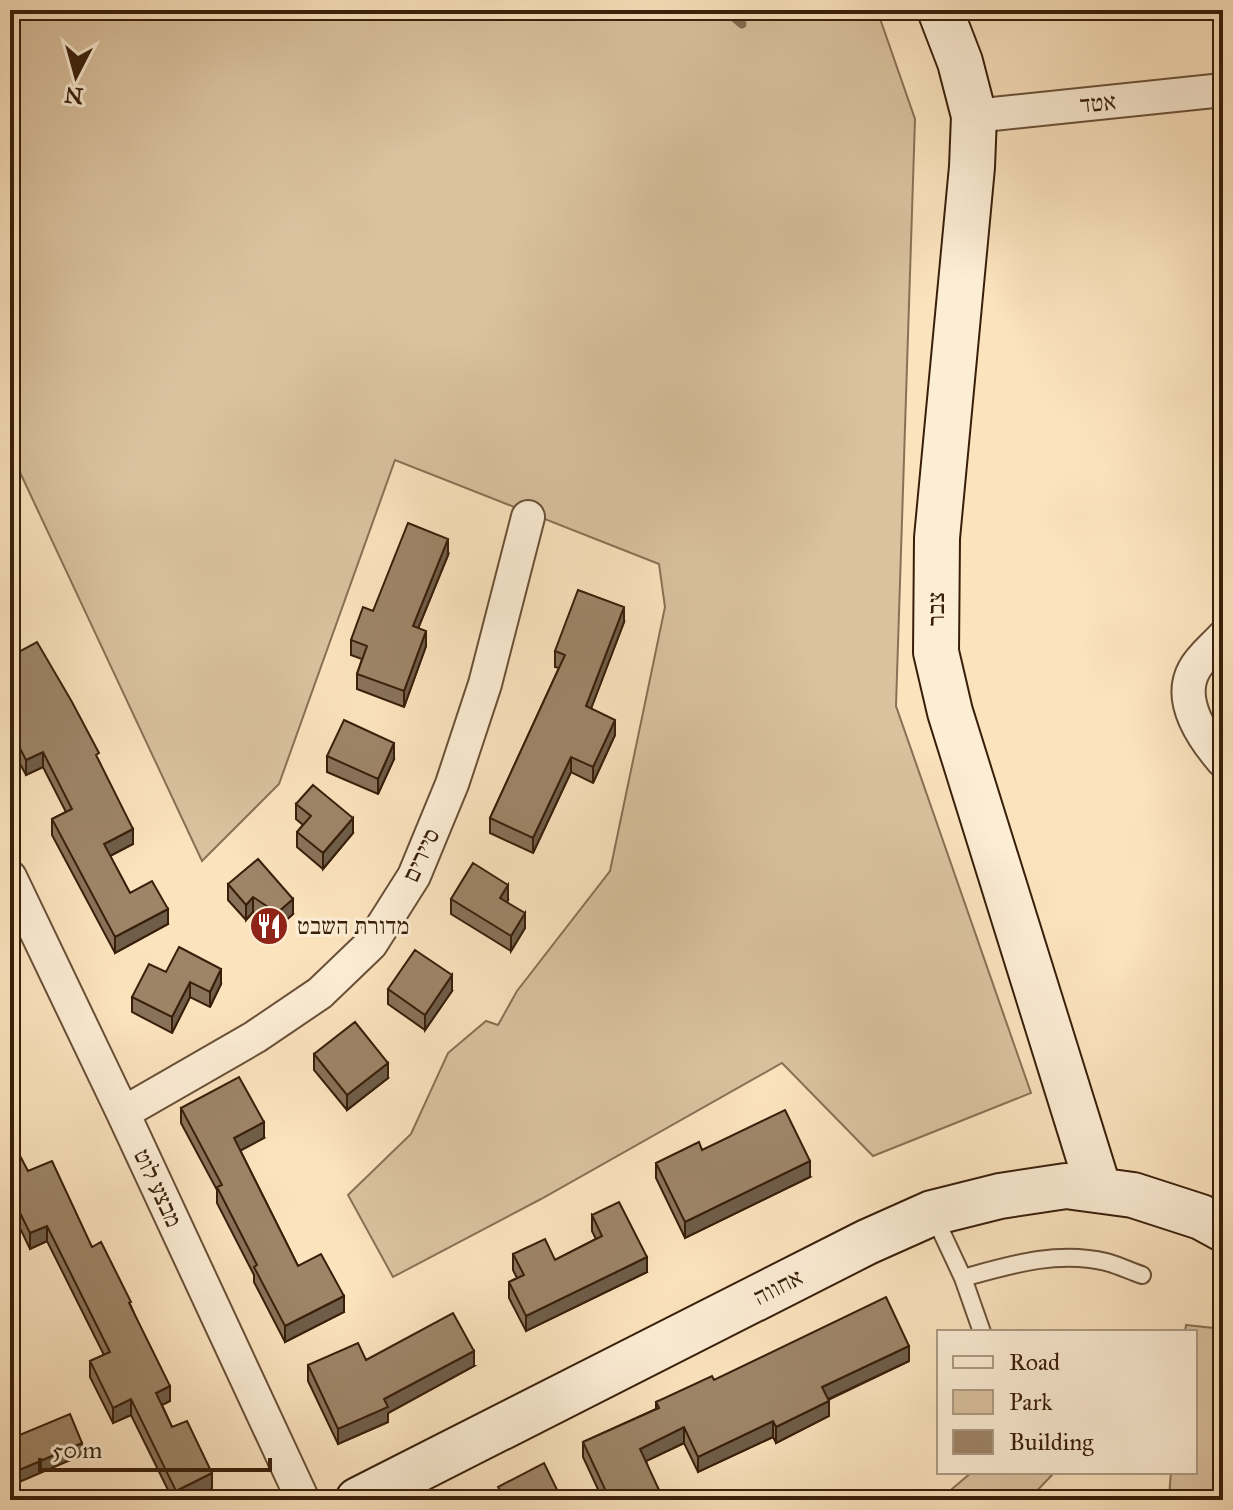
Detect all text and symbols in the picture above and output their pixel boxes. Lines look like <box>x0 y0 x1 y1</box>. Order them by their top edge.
north arrow <box>36 36 116 116</box>
text: N <box>63 81 85 110</box>
street label: אטד <box>1078 86 1118 120</box>
street label: צבר <box>921 592 951 626</box>
street label: סיירים <box>396 823 446 887</box>
restaurant icon: מדורת השבט <box>248 905 290 947</box>
place label: מדורת השבט <box>297 911 409 941</box>
street label: מבצע לוט <box>127 1144 189 1232</box>
street label: אחווה <box>748 1262 808 1312</box>
legend <box>937 1330 1197 1474</box>
text: Road <box>1009 1347 1060 1377</box>
text: Park <box>1009 1387 1053 1417</box>
scale bar <box>40 1422 270 1472</box>
text: Building <box>1009 1427 1094 1457</box>
text: 50 m <box>52 1435 102 1465</box>

